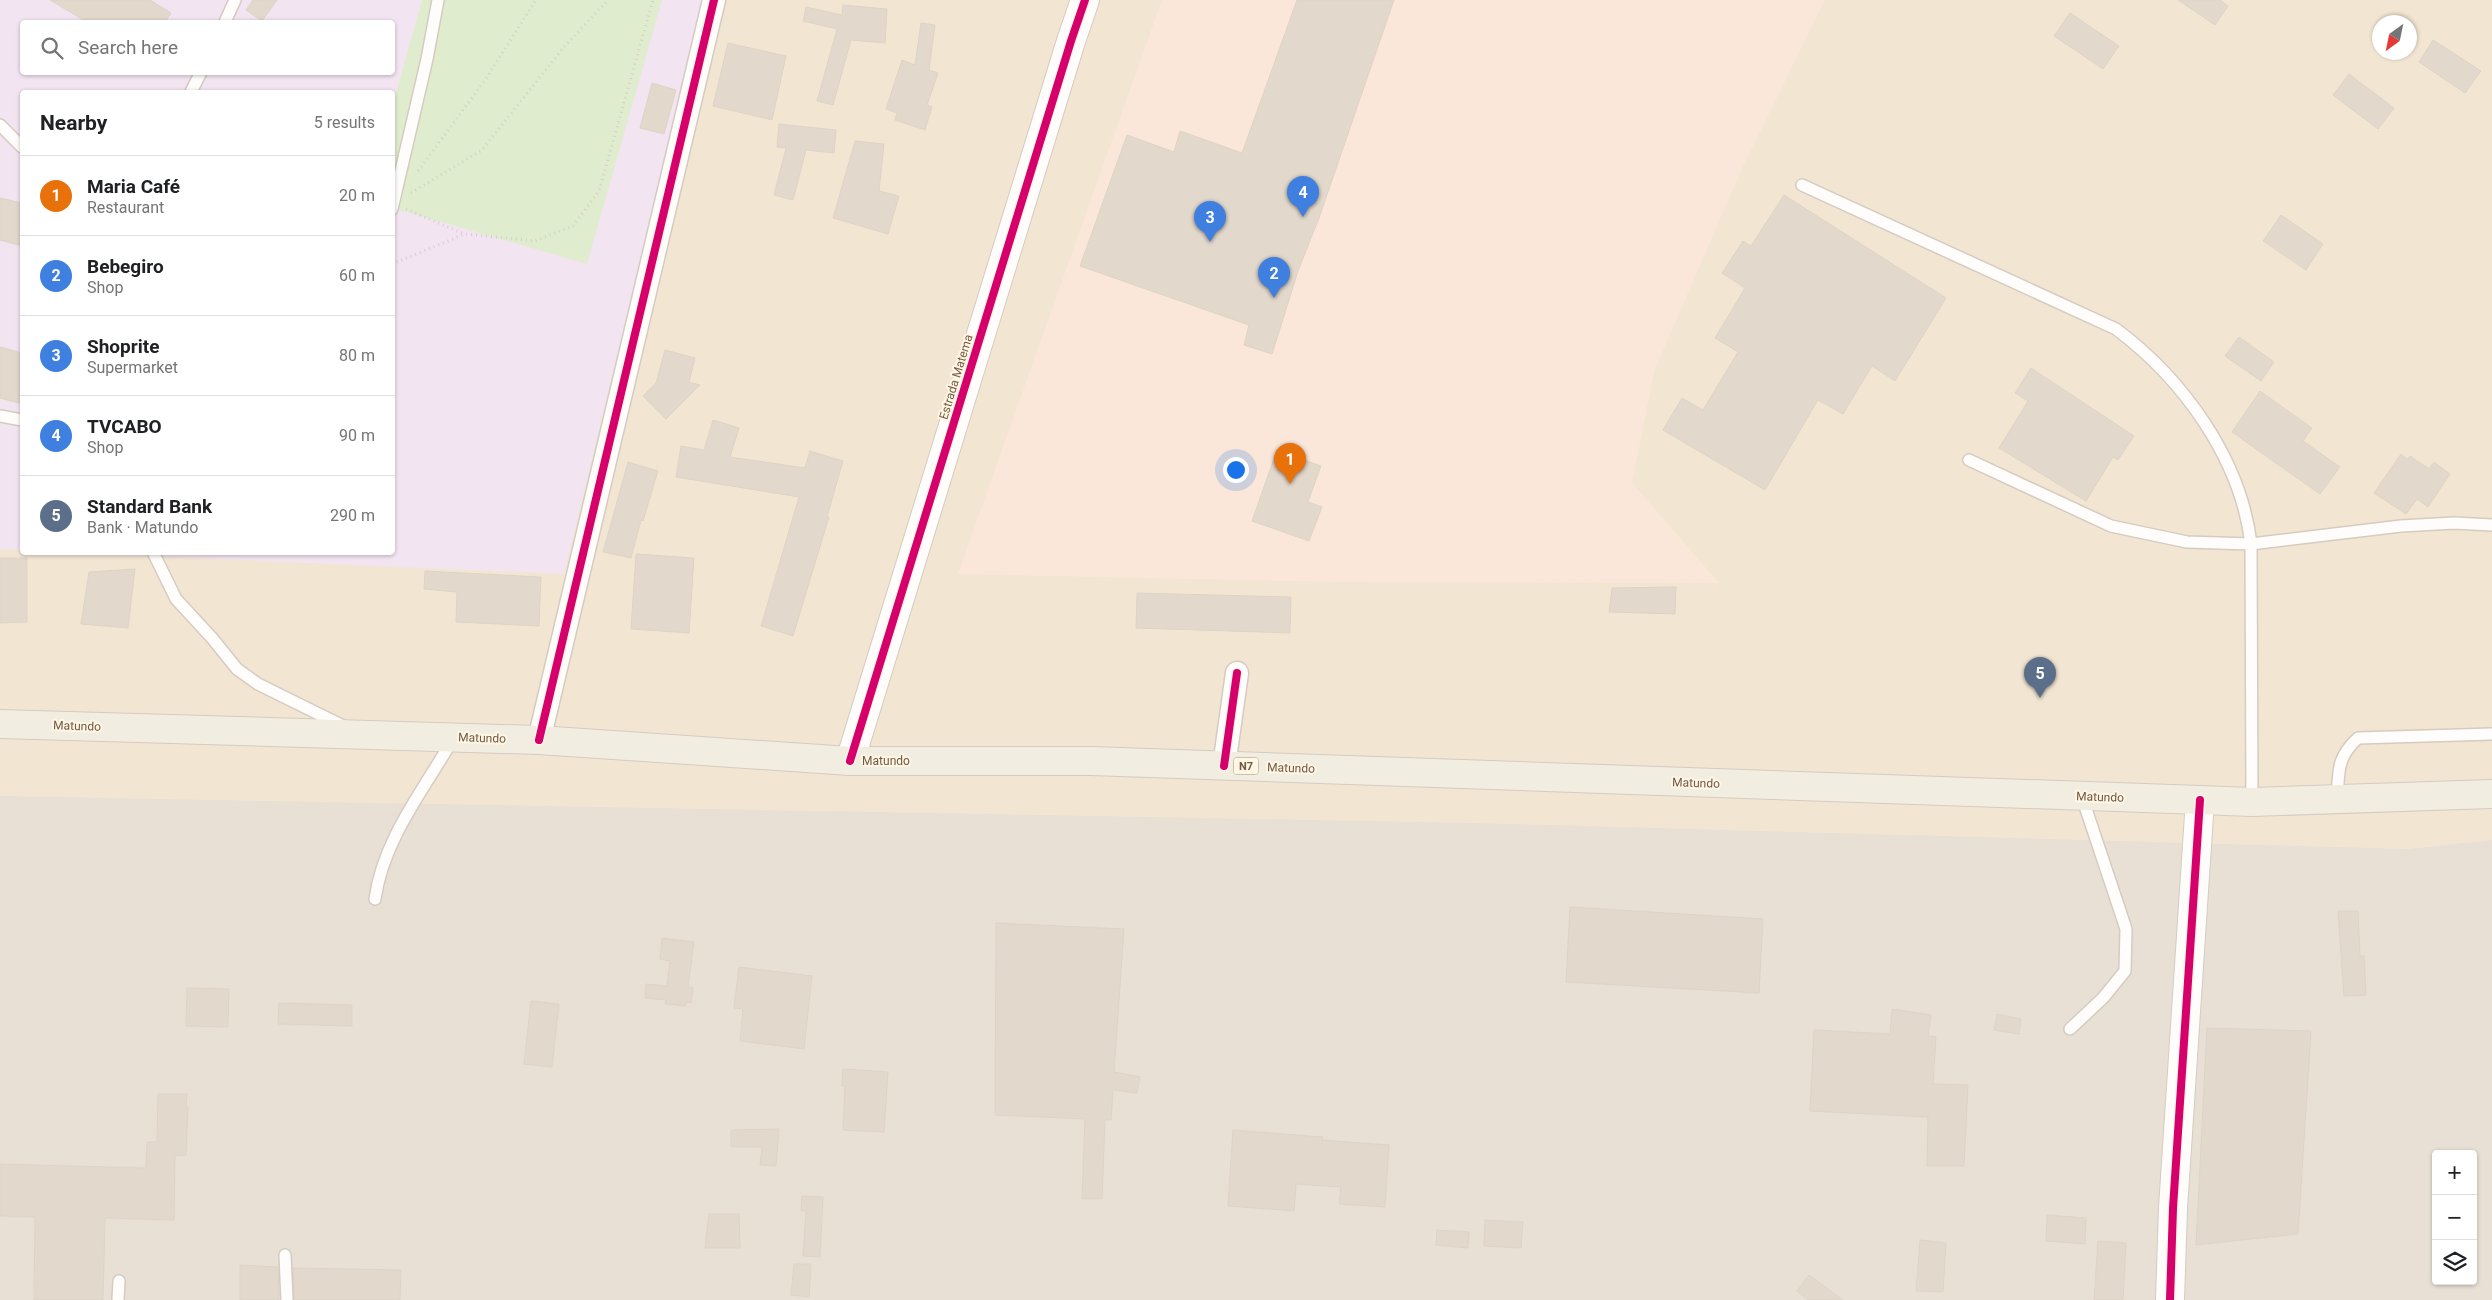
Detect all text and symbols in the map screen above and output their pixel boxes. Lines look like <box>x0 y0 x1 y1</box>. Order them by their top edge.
north arrow <box>2372 15 2417 60</box>
search box <box>20 20 395 75</box>
icon: search <box>38 34 66 62</box>
text: Search here <box>78 36 178 59</box>
text: Nearby <box>40 111 107 135</box>
text: 5 results <box>314 113 375 132</box>
text: Maria Café <box>87 175 180 198</box>
pin: 4 <box>1287 176 1319 217</box>
text: 1 <box>51 186 61 205</box>
text: 20 m <box>339 186 375 205</box>
text: Restaurant <box>87 198 164 217</box>
pin: 3 <box>1194 201 1226 242</box>
text: Bebegiro <box>87 255 164 278</box>
pin: 2 <box>1258 257 1290 298</box>
text: 2 <box>51 266 61 285</box>
text: 60 m <box>339 266 375 285</box>
text: Shop <box>87 278 123 297</box>
street label: Estrada Matema <box>936 333 976 421</box>
text: Shoprite <box>87 335 159 358</box>
text: 3 <box>51 346 61 365</box>
text: 80 m <box>339 346 375 365</box>
text: Supermarket <box>87 358 178 377</box>
text: TVCABO <box>87 415 162 438</box>
text: 4 <box>51 426 61 445</box>
text: 90 m <box>339 426 375 445</box>
text: Shop <box>87 438 123 457</box>
pin: 1 <box>1274 443 1306 484</box>
your location <box>1223 457 1249 483</box>
text: Standard Bank <box>87 495 212 518</box>
text: 5 <box>51 506 61 525</box>
text: 290 m <box>330 506 375 525</box>
text: Bank · Matundo <box>87 518 198 537</box>
pin: 5 <box>2024 657 2056 698</box>
street label: Matundo <box>53 718 101 734</box>
street label: Matundo <box>458 730 506 746</box>
street label: Matundo <box>862 754 910 768</box>
road number: N7 <box>1234 758 1258 774</box>
street label: Matundo <box>1267 760 1315 776</box>
street label: Matundo <box>1672 775 1720 791</box>
street label: Matundo <box>2076 789 2124 805</box>
map controls <box>2432 1150 2477 1285</box>
button: + <box>2432 1150 2477 1195</box>
button: − <box>2432 1195 2477 1240</box>
button: layers <box>2432 1240 2477 1285</box>

